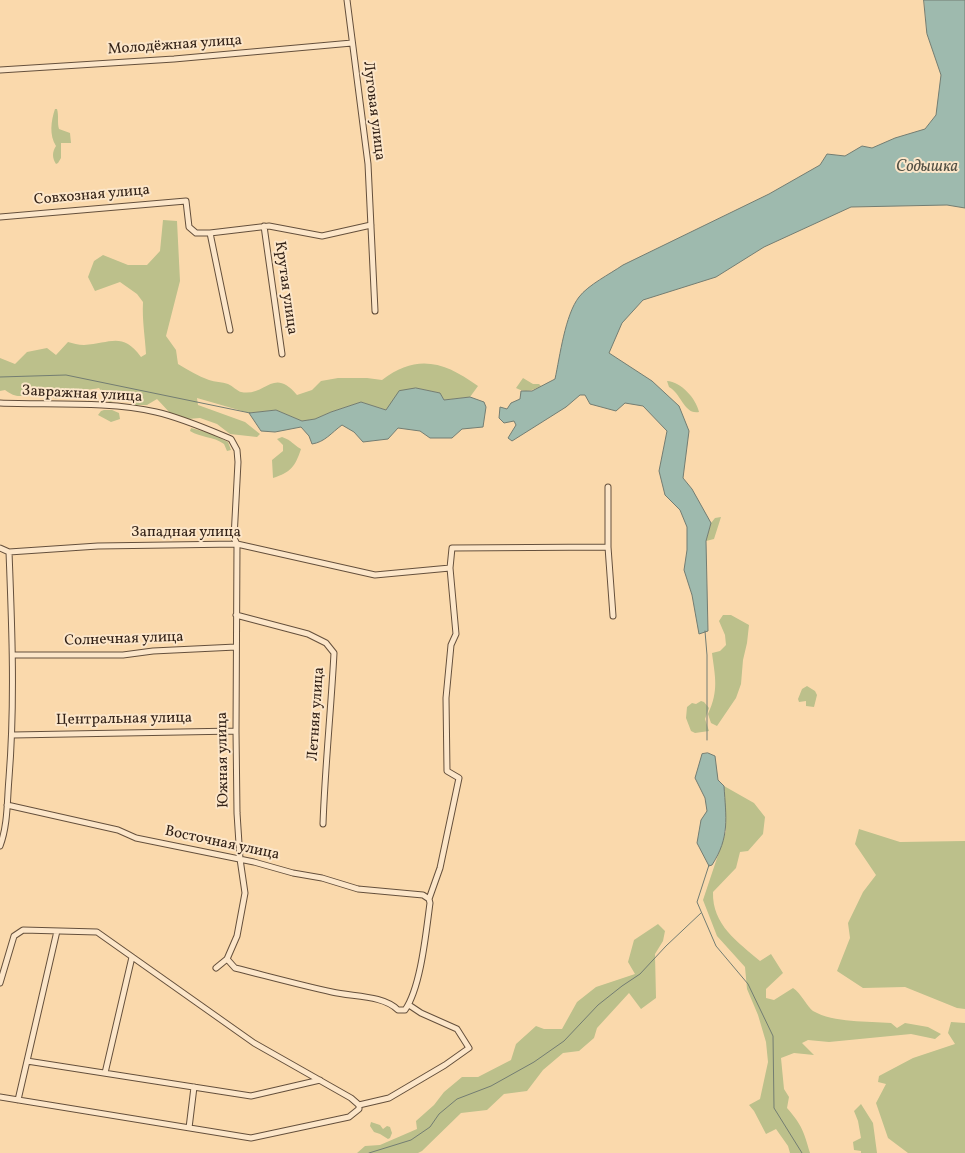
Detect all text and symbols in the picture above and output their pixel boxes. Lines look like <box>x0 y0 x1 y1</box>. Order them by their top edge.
street label: Молодёжная улица <box>107 32 243 60</box>
street label: Луговая улица <box>358 60 388 162</box>
water label: Содышка <box>896 158 958 178</box>
street label: Совхозная улица <box>33 182 151 210</box>
street label: Крутая улица <box>270 240 300 336</box>
street label: Завражная улица <box>21 383 143 407</box>
street label: Западная улица <box>131 524 241 542</box>
street label: Солнечная улица <box>64 629 184 651</box>
street label: Летняя улица <box>305 666 329 762</box>
street label: Центральная улица <box>56 710 192 730</box>
street label: Южная улица <box>214 712 234 808</box>
street label: Восточная улица <box>163 823 281 865</box>

